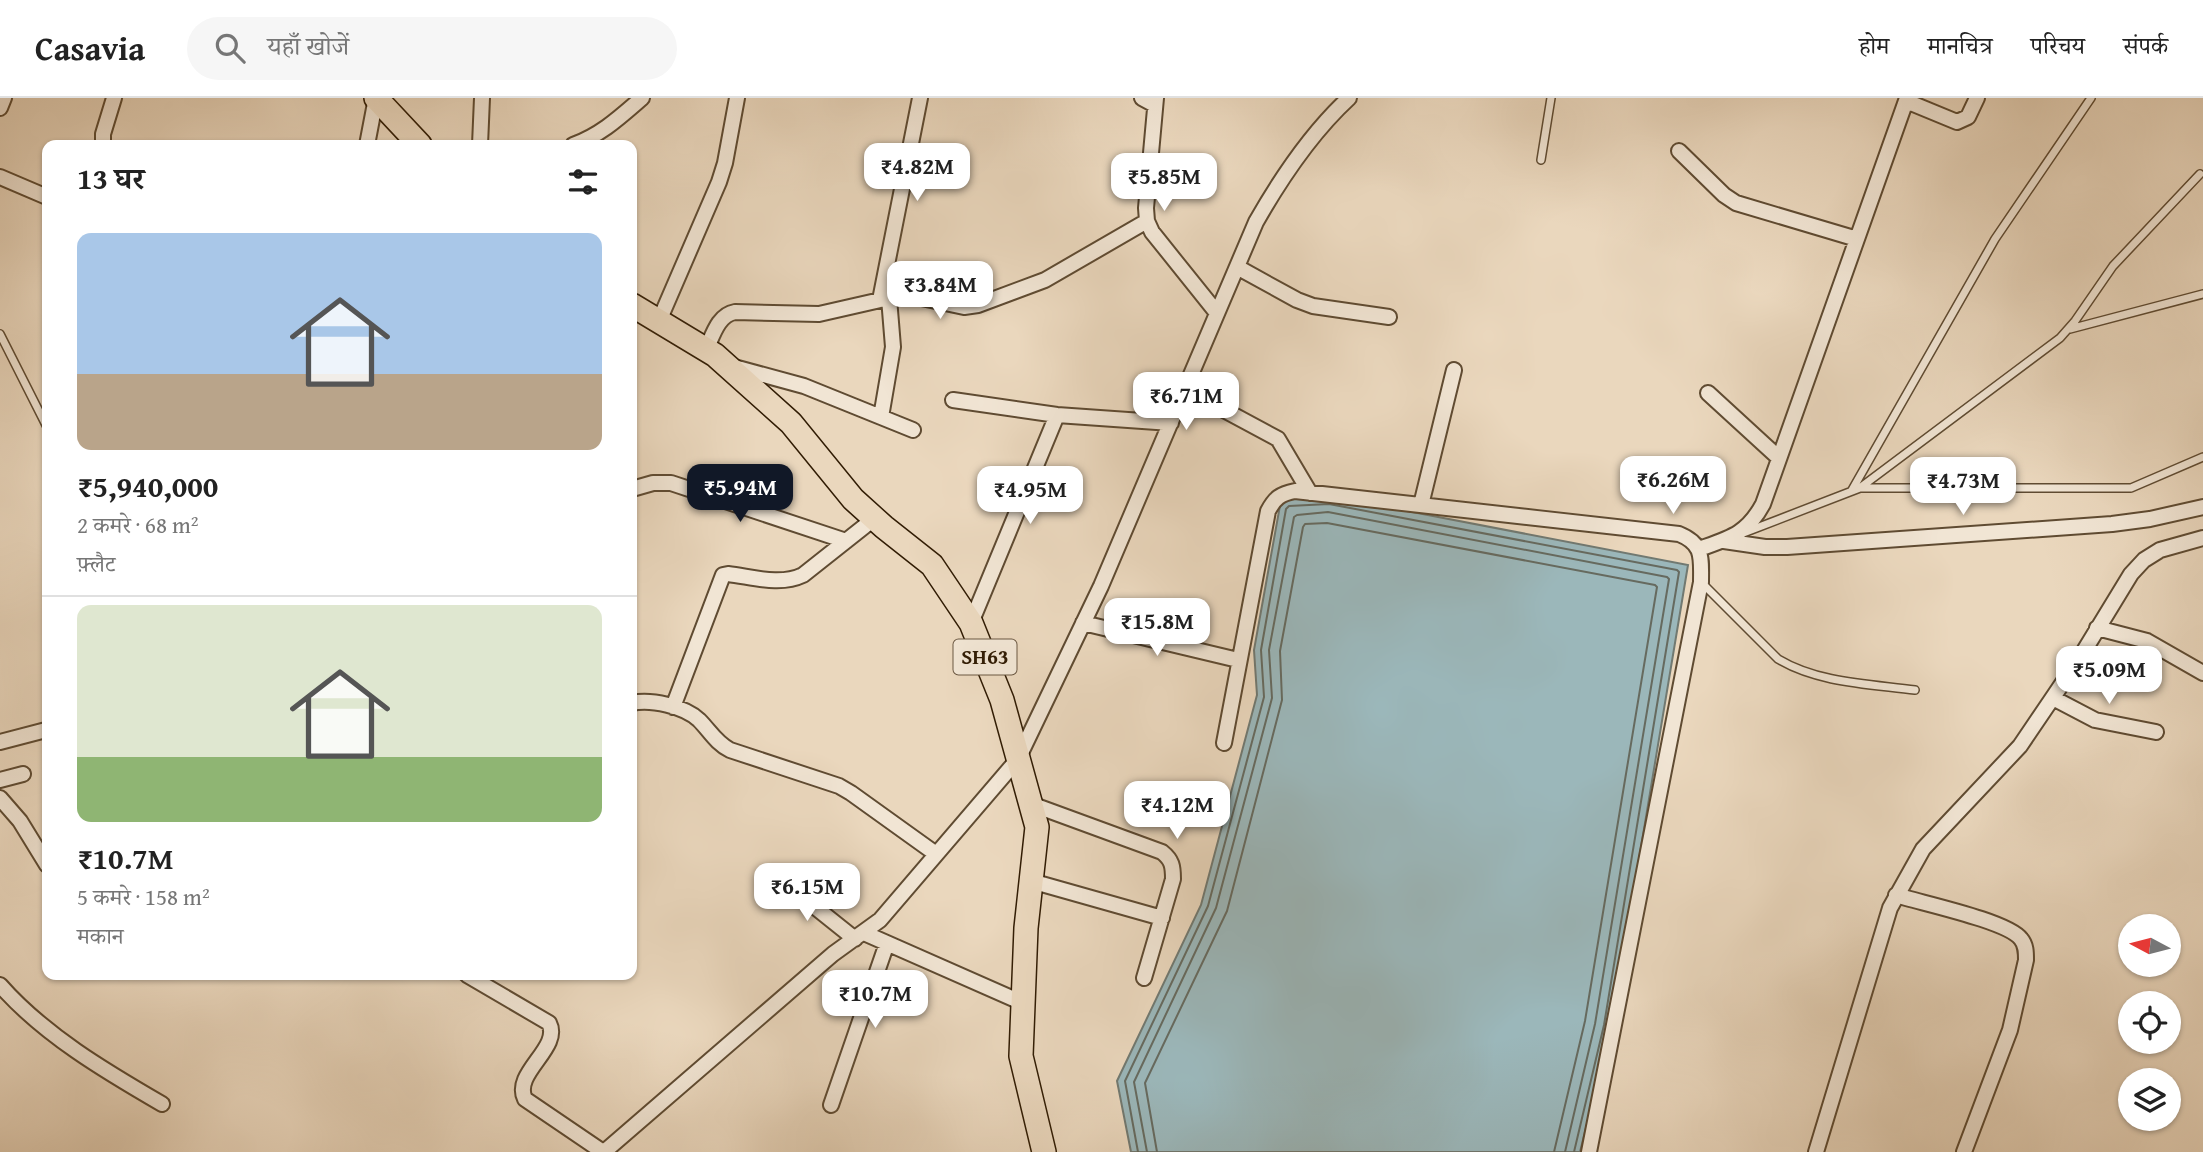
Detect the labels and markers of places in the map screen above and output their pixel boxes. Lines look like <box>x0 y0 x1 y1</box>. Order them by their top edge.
pin: ₹4.82M <box>860 144 974 203</box>
pin: ₹5.85M <box>1107 153 1221 213</box>
pin: ₹3.84M <box>883 262 997 321</box>
pin: ₹6.71M <box>1129 372 1243 432</box>
pin: ₹6.26M <box>1616 456 1730 516</box>
pin: ₹4.73M <box>1906 458 2020 517</box>
pin: ₹5.94M <box>683 464 797 524</box>
pin: ₹4.95M <box>973 466 1087 526</box>
pin: ₹15.8M <box>1100 598 1214 658</box>
pin: ₹5.09M <box>2052 646 2166 706</box>
pin: ₹4.12M <box>1120 782 1234 841</box>
pin: ₹6.15M <box>750 864 864 923</box>
pin: ₹10.7M <box>818 970 932 1030</box>

